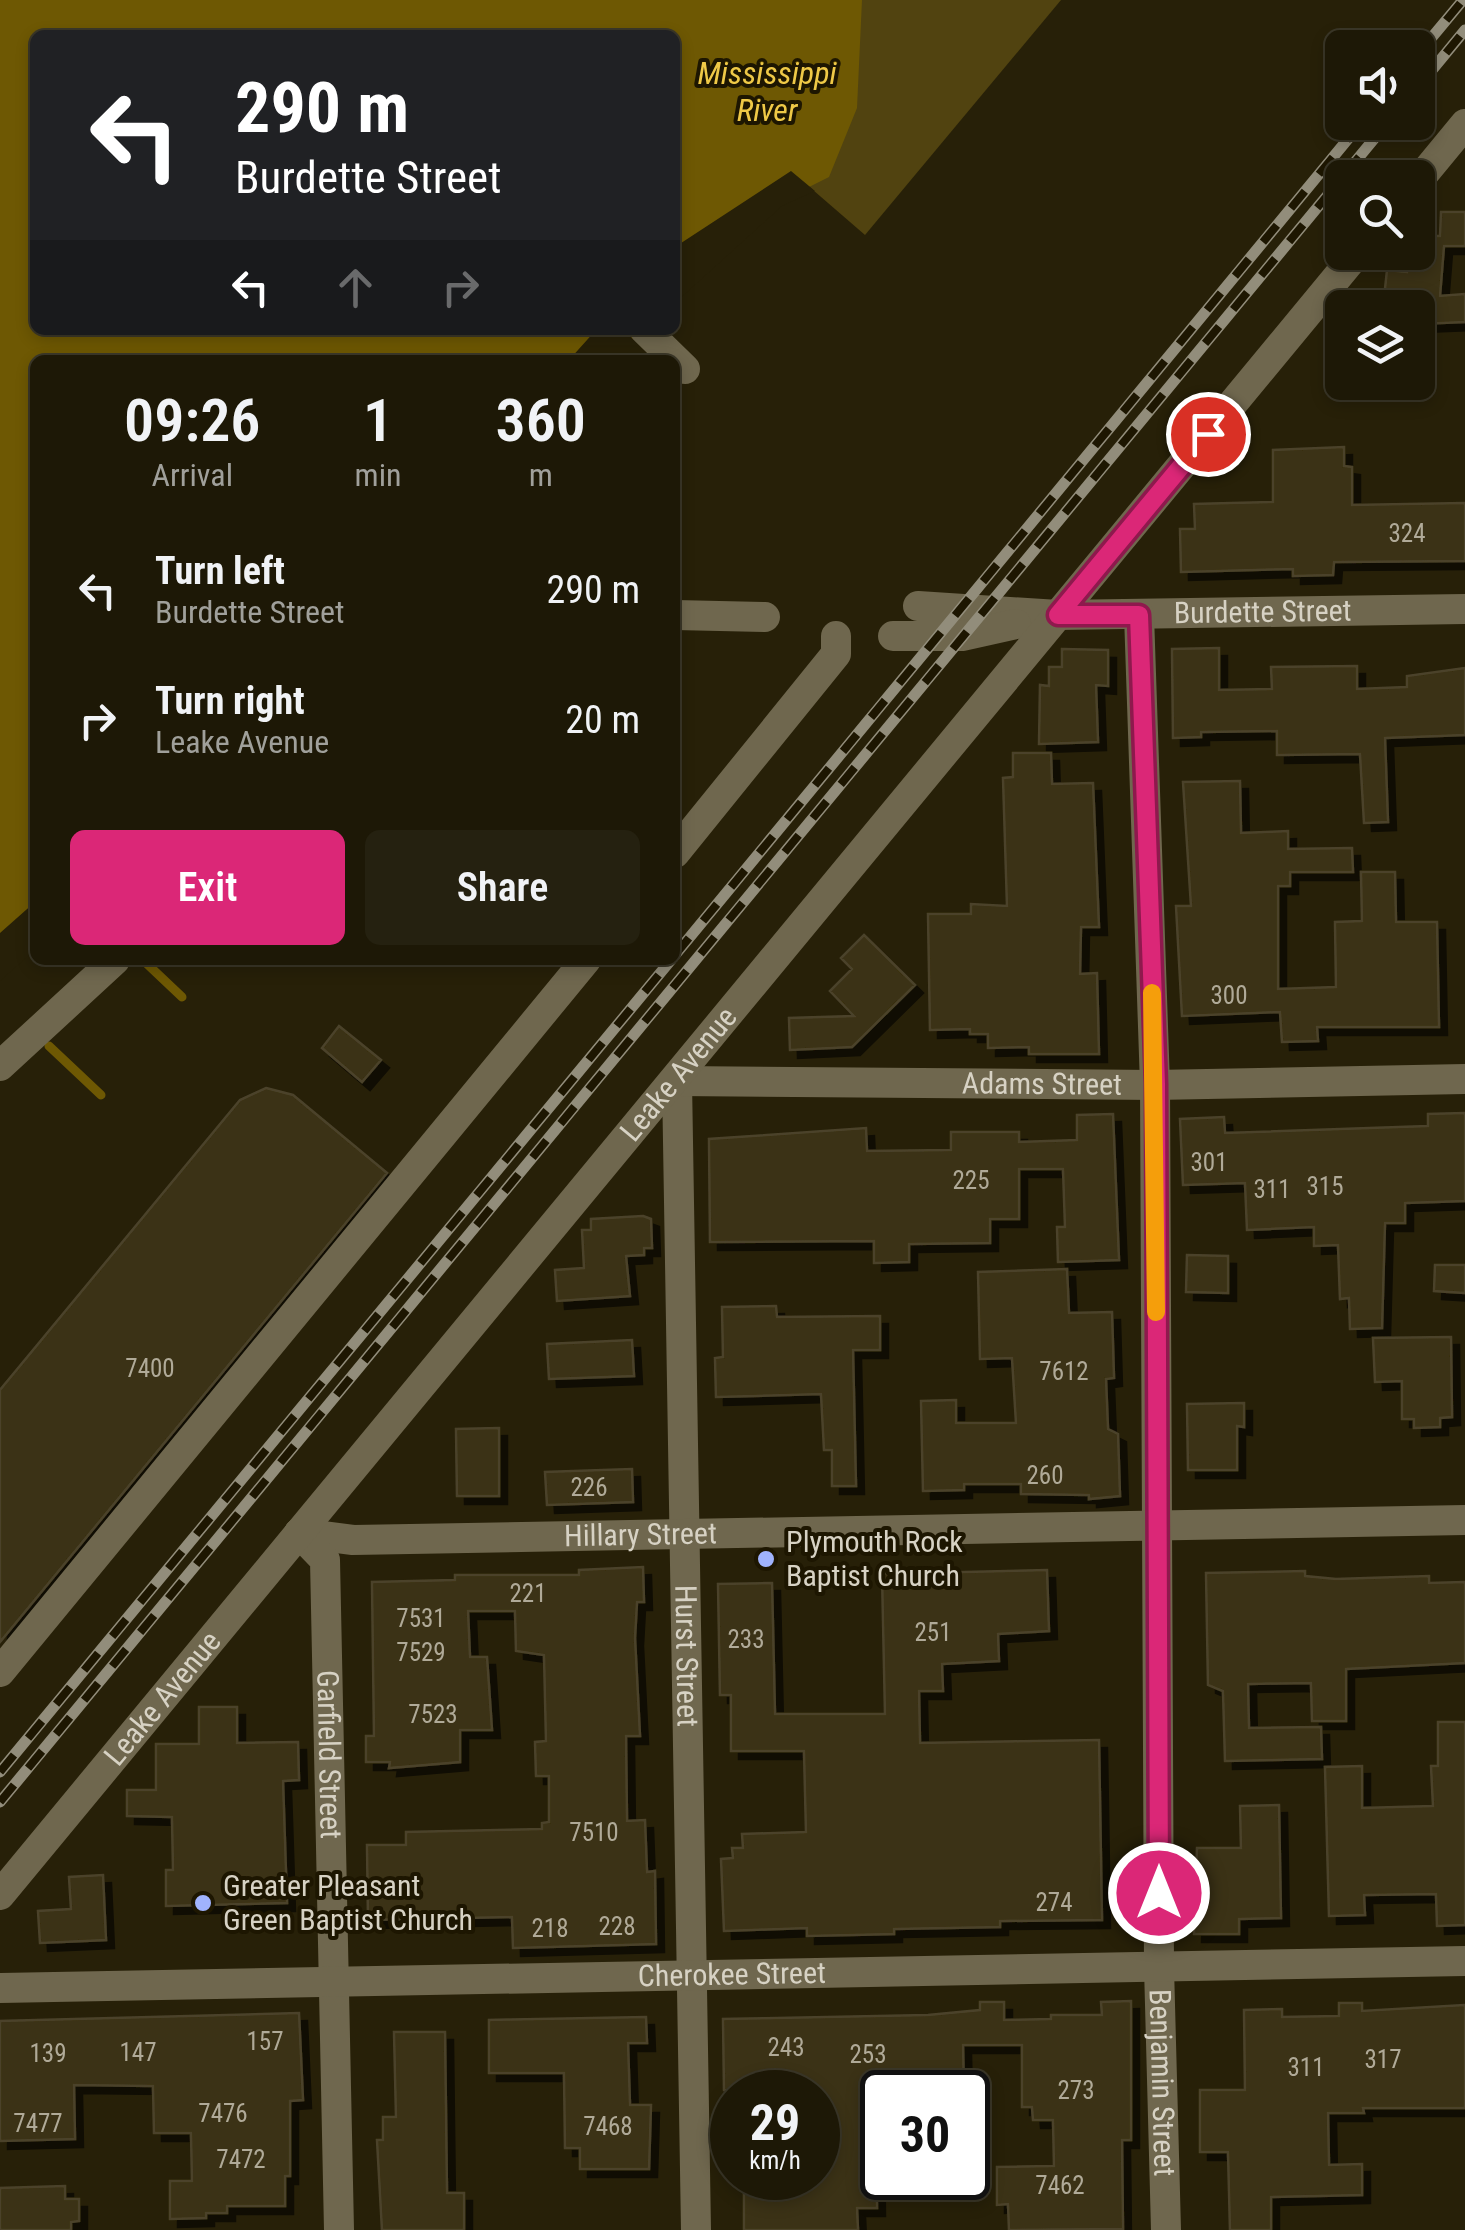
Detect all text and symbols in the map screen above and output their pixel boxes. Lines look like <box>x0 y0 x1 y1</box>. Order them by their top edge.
map controls <box>1325 30 1435 400</box>
button: sound <box>1325 30 1435 140</box>
water label: Mississippi River <box>697 54 837 129</box>
text: 290 m <box>235 67 409 149</box>
icon: left <box>70 70 200 200</box>
text: Burdette Street <box>235 151 502 204</box>
button: search <box>1325 160 1435 270</box>
icon: left <box>223 260 278 315</box>
icon: ahead <box>328 260 383 315</box>
icon: right <box>433 260 488 315</box>
button: layers <box>1325 290 1435 400</box>
text: 09:26 <box>124 385 261 456</box>
text: 1 <box>363 385 393 456</box>
text: 360 <box>495 385 586 456</box>
pin <box>1166 392 1251 477</box>
icon: arrive <box>1181 407 1236 462</box>
text: Arrival <box>152 456 233 494</box>
text: min <box>355 456 401 494</box>
text: m <box>529 456 553 494</box>
house number: 324 <box>1388 519 1426 548</box>
text: Turn left <box>155 549 285 593</box>
icon: left <box>70 563 125 618</box>
text: 290 m <box>546 568 640 612</box>
text: Burdette Street <box>155 593 345 631</box>
street label: Burdette Street <box>1174 593 1352 630</box>
text: Turn right <box>155 679 305 723</box>
icon: right <box>70 693 125 748</box>
text: 20 m <box>565 698 640 742</box>
text: Leake Avenue <box>155 723 329 761</box>
button: Exit <box>70 830 345 945</box>
button: Share <box>365 830 640 945</box>
house number: 300 <box>1210 981 1248 1010</box>
street label: Leake Avenue <box>613 1000 744 1148</box>
street label: Adams Street <box>962 1065 1122 1102</box>
house number: 301 <box>1190 1148 1228 1177</box>
house number: 225 <box>952 1166 990 1195</box>
house number: 315 <box>1306 1172 1344 1201</box>
house number: 311 <box>1253 1175 1291 1204</box>
house number: 7400 <box>125 1354 175 1383</box>
house number: 7612 <box>1039 1357 1089 1386</box>
house number: 260 <box>1026 1461 1064 1490</box>
house number: 226 <box>570 1473 608 1502</box>
street label: Hillary Street <box>564 1515 717 1553</box>
place label: Plymouth Rock Baptist Church <box>786 1524 963 1593</box>
marker: Plymouth Rock Baptist Church <box>755 1548 777 1570</box>
house number: 221 <box>509 1579 547 1608</box>
street label: Hurst Street <box>668 1585 706 1727</box>
house number: 7531 <box>396 1604 446 1633</box>
house number: 251 <box>914 1618 952 1647</box>
street label: Leake Avenue <box>97 1624 228 1772</box>
house number: 233 <box>727 1625 765 1654</box>
house number: 7529 <box>396 1638 446 1667</box>
street label: Garfield Street <box>310 1670 349 1839</box>
house number: 7523 <box>408 1700 458 1729</box>
house number: 7510 <box>569 1818 619 1847</box>
position arrow <box>1107 1841 1211 1945</box>
place label: Greater Pleasant Green Baptist Church <box>223 1868 473 1937</box>
house number: 274 <box>1035 1888 1073 1917</box>
marker: Greater Pleasant Green Baptist Church <box>192 1892 214 1914</box>
house number: 228 <box>598 1912 636 1941</box>
house number: 218 <box>531 1914 569 1943</box>
street label: Cherokee Street <box>638 1955 826 1993</box>
street label: Benjamin Street <box>1143 1989 1183 2177</box>
house number: 157 <box>246 2027 284 2056</box>
house number: 243 <box>767 2033 805 2062</box>
house number: 147 <box>119 2038 157 2067</box>
house number: 139 <box>29 2039 67 2068</box>
house number: 253 <box>849 2040 887 2069</box>
house number: 317 <box>1364 2045 1402 2074</box>
house number: 311 <box>1287 2053 1325 2082</box>
speed limit sign: 30 <box>860 2070 990 2200</box>
house number: 273 <box>1057 2076 1095 2105</box>
text: 29 <box>750 2094 800 2152</box>
house number: 7476 <box>198 2099 248 2128</box>
house number: 7477 <box>13 2109 63 2138</box>
house number: 7468 <box>583 2112 633 2141</box>
house number: 7472 <box>216 2145 266 2174</box>
text: km/h <box>749 2146 801 2175</box>
house number: 7462 <box>1035 2171 1085 2200</box>

